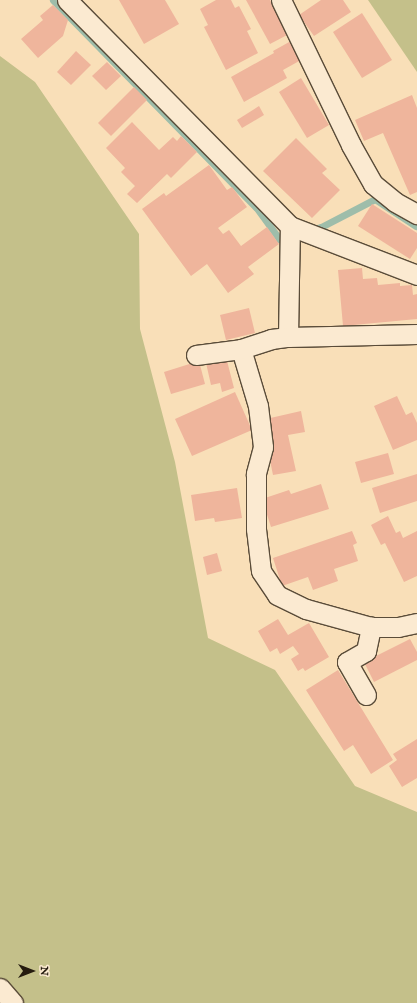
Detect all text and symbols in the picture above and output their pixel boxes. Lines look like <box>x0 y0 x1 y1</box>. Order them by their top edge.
north arrow <box>12 951 52 991</box>
text: N <box>37 966 51 976</box>

